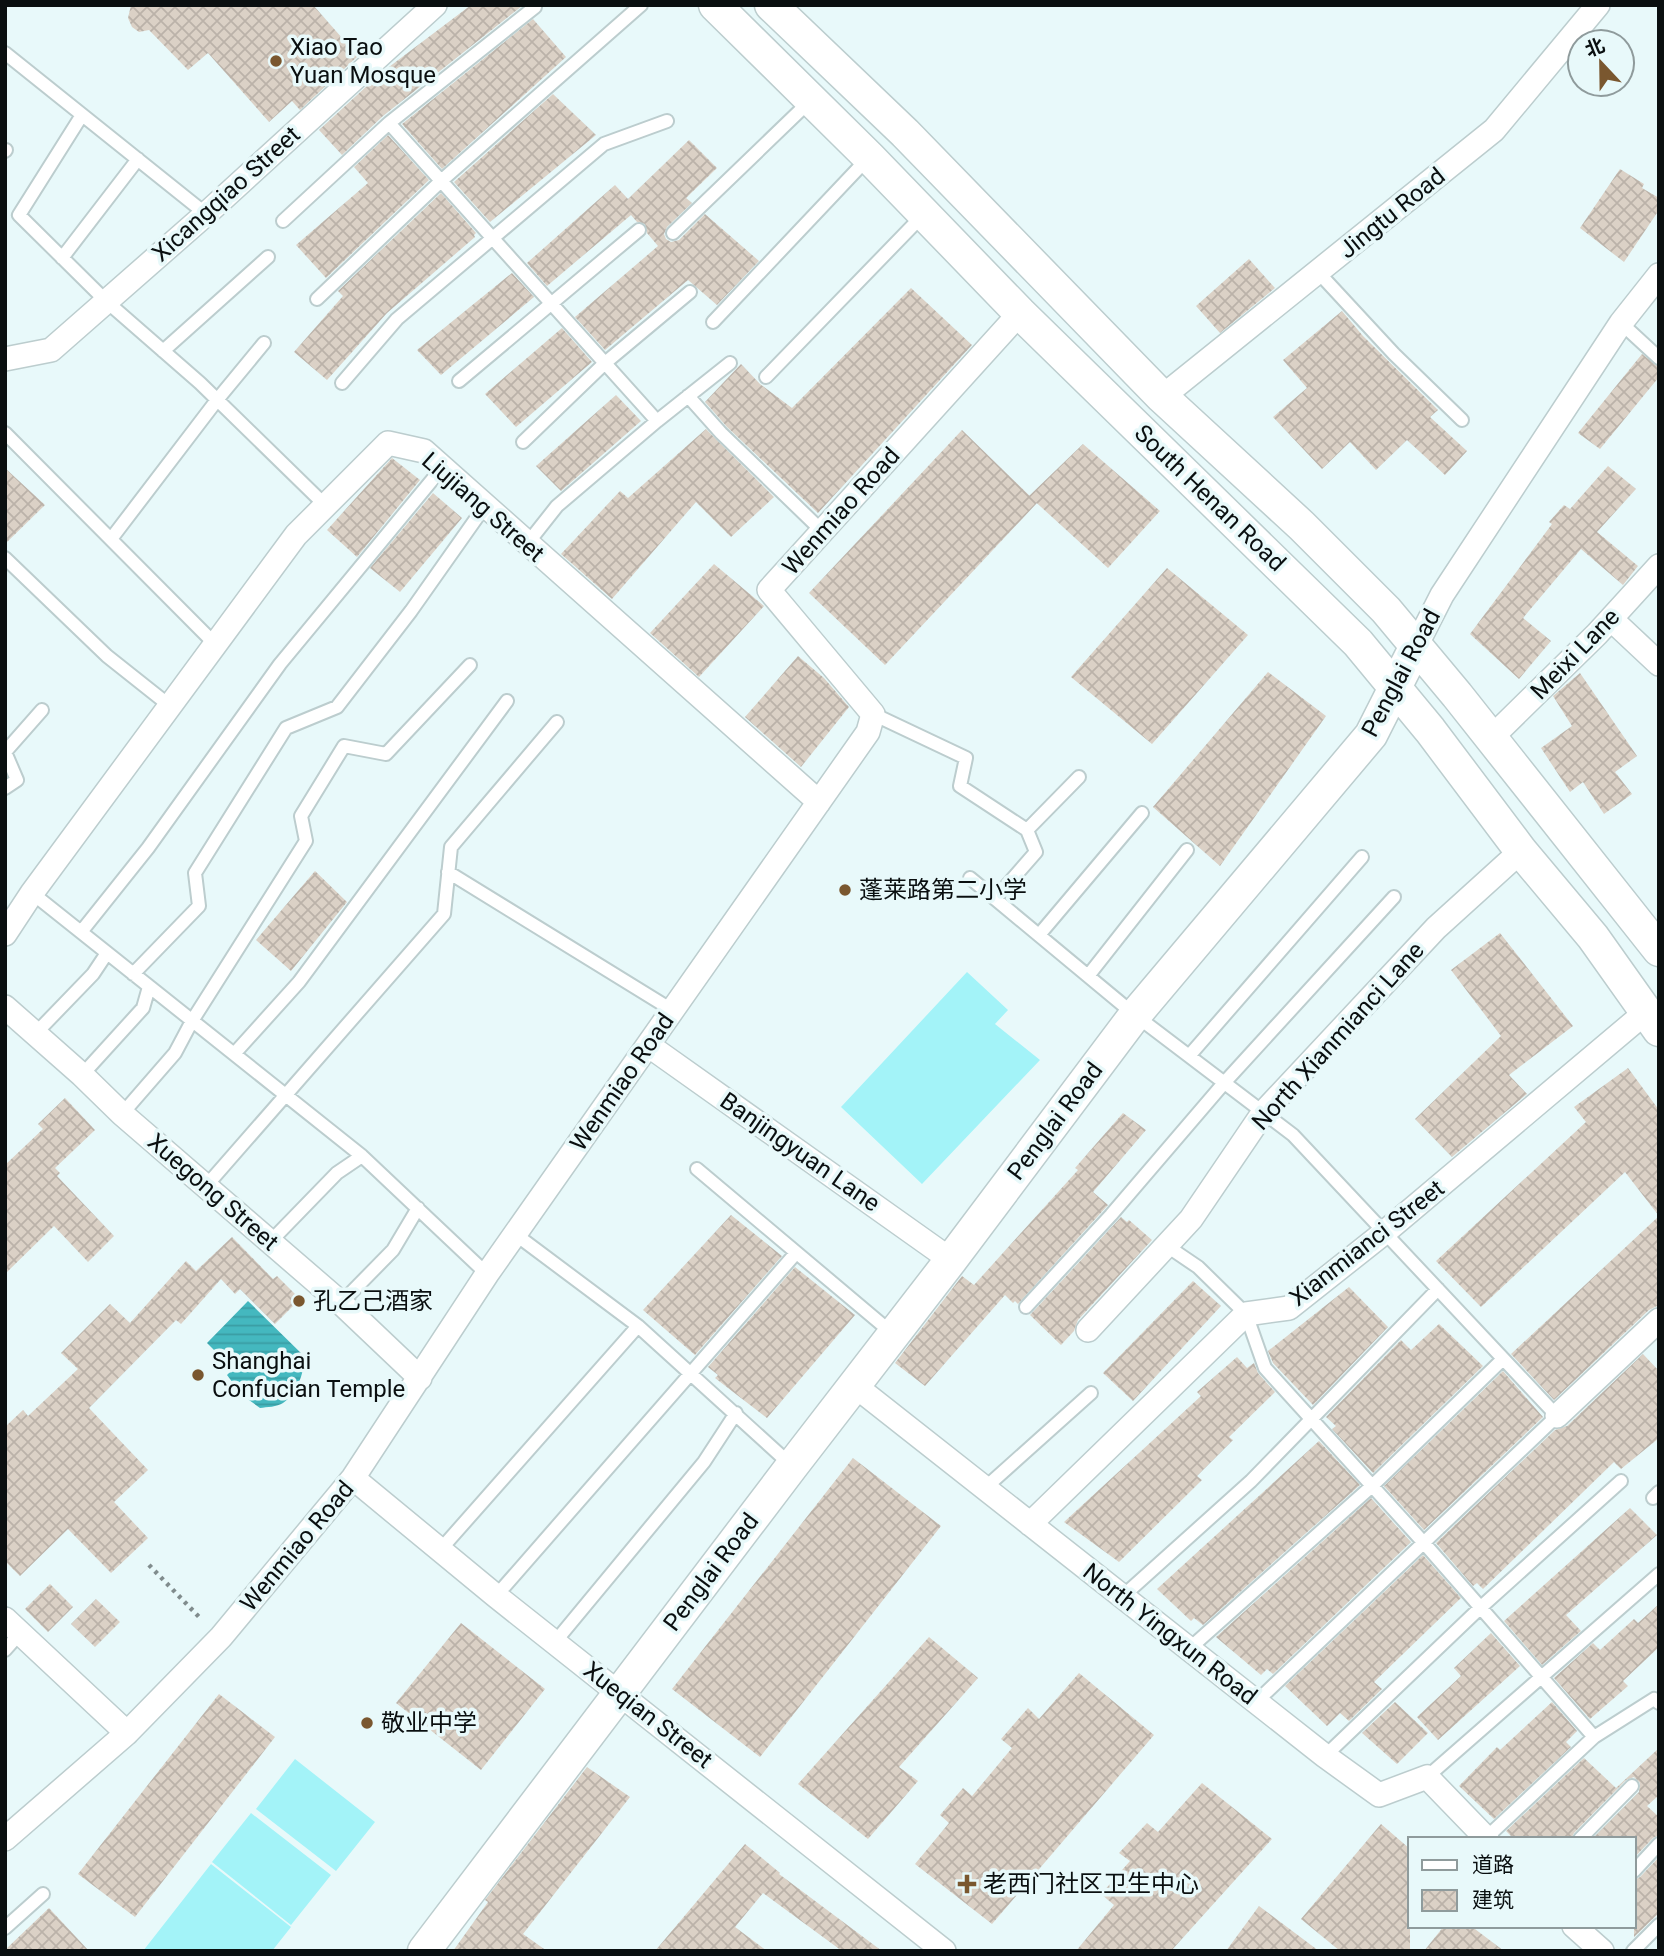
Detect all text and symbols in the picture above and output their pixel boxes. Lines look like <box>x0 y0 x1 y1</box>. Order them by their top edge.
north arrow <box>1566 28 1636 98</box>
place label: Xiao Tao Yuan Mosque <box>290 33 436 89</box>
text: 北 <box>1582 33 1608 62</box>
marker: Xiao Tao Yuan Mosque <box>268 53 284 69</box>
street label: Xicangqiao Street <box>147 120 306 268</box>
street label: Jingtu Road <box>1333 162 1451 264</box>
street label: South Henan Road <box>1129 419 1291 577</box>
street label: Wenmiao Road <box>777 442 905 580</box>
street label: Liujiang Street <box>416 446 550 568</box>
street label: Meixi Lane <box>1525 603 1625 705</box>
street label: Penglai Road <box>1356 605 1446 741</box>
place label: 蓬莱路第二小学 <box>859 876 1027 904</box>
marker: 蓬莱路第二小学 <box>837 882 853 898</box>
street label: North Xianmianci Lane <box>1246 936 1430 1136</box>
street label: Wenmiao Road <box>564 1008 680 1156</box>
street label: Penglai Road <box>1002 1057 1108 1185</box>
street label: Banjingyuan Lane <box>715 1087 885 1217</box>
street label: Xuegong Street <box>142 1128 284 1256</box>
street label: Xianmianci Street <box>1284 1174 1450 1312</box>
place label: 孔乙己酒家 <box>313 1287 433 1315</box>
marker: 孔乙己酒家 <box>291 1293 307 1309</box>
place label: Shanghai Confucian Temple <box>212 1347 405 1403</box>
marker: Shanghai Confucian Temple <box>190 1367 206 1383</box>
street label: Wenmiao Road <box>234 1475 360 1617</box>
street label: Penglai Road <box>658 1508 764 1636</box>
street label: North Yingxun Road <box>1077 1557 1263 1711</box>
street label: Xueqian Street <box>578 1656 718 1774</box>
place label: 敬业中学 <box>381 1709 477 1737</box>
marker: 敬业中学 <box>359 1715 375 1731</box>
legend <box>1408 1837 1636 1928</box>
text: 道路 <box>1472 1853 1514 1877</box>
place label: 老西门社区卫生中心 <box>983 1870 1199 1898</box>
marker: 老西门社区卫生中心 <box>957 1874 977 1894</box>
text: 建筑 <box>1472 1888 1514 1912</box>

